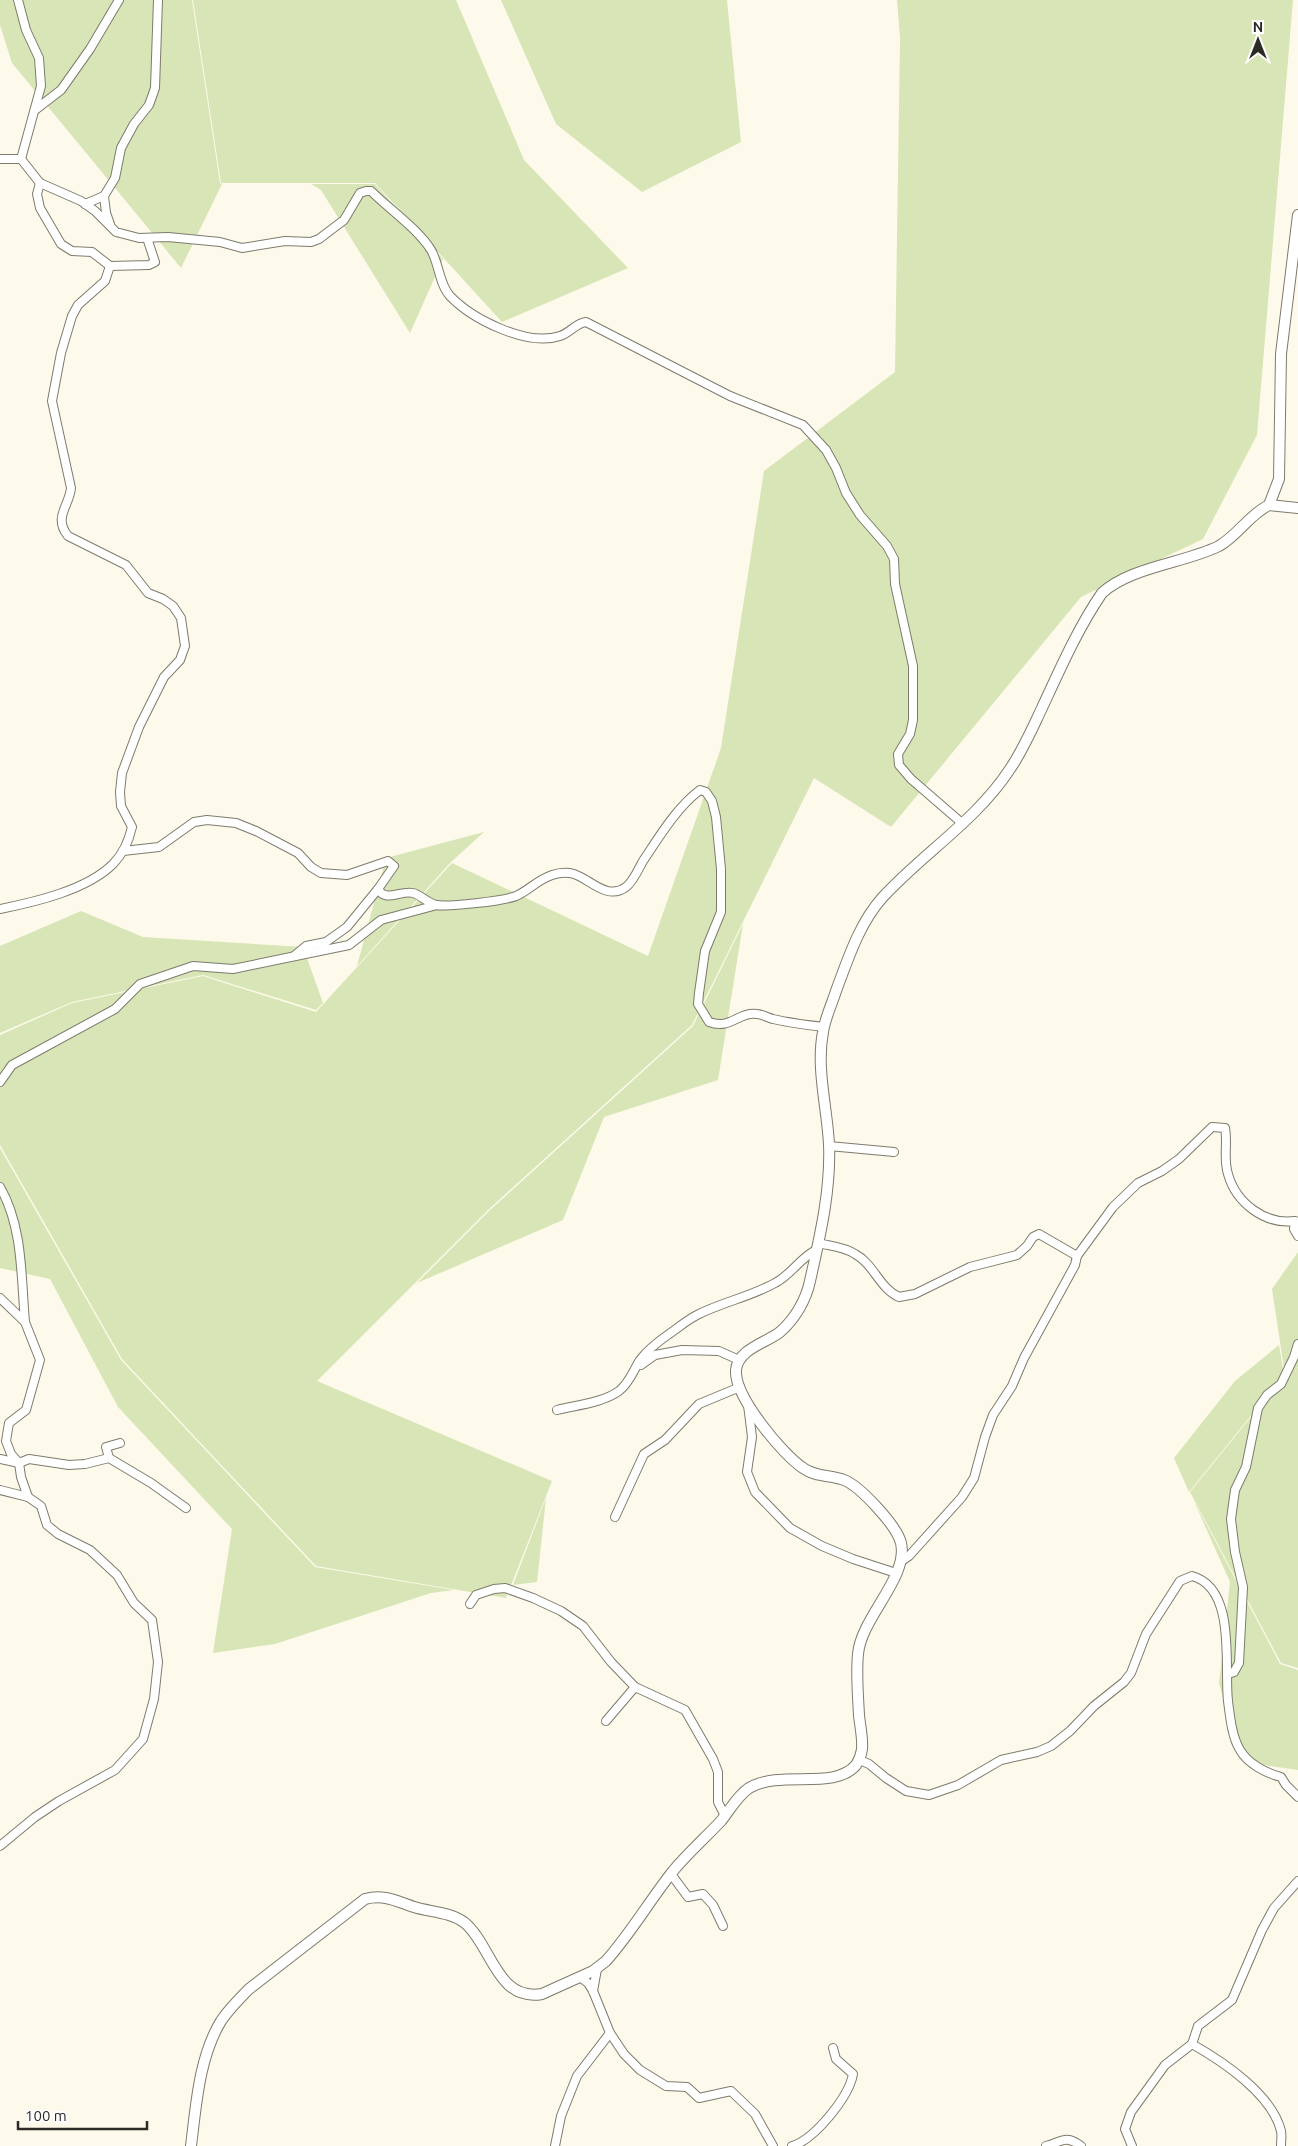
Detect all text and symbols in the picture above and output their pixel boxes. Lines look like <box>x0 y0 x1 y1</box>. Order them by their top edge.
north arrow <box>1233 15 1283 65</box>
text: N <box>1253 19 1263 35</box>
scale bar <box>18 2098 146 2130</box>
text: 100 m <box>25 2107 67 2124</box>

